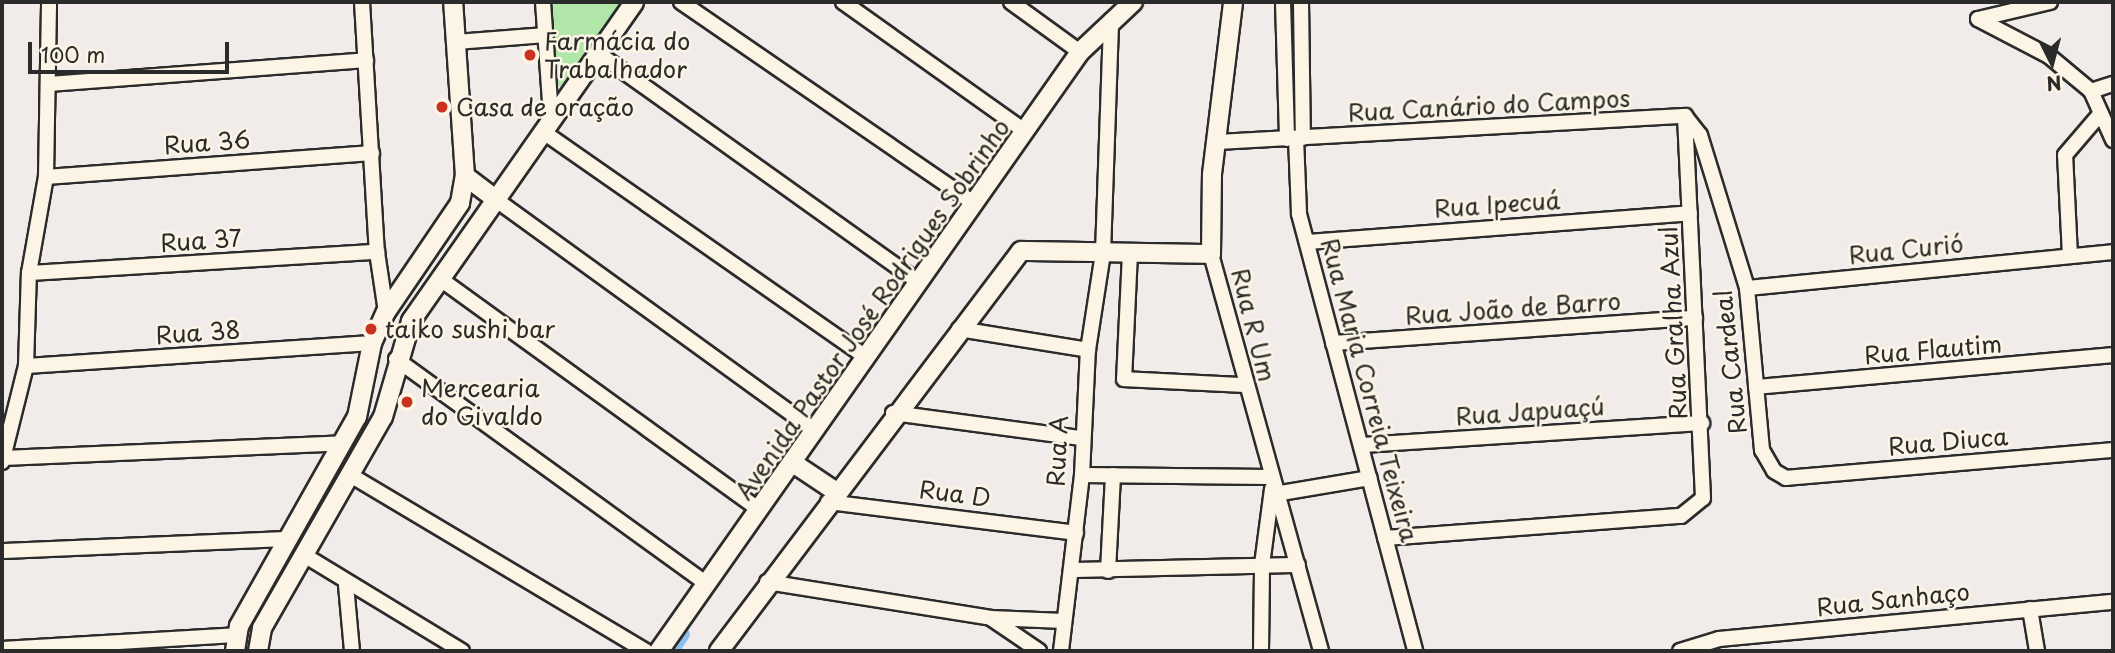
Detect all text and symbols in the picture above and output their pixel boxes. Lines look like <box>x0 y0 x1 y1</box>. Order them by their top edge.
place label: Farmácia do Trabalhador <box>544 27 690 83</box>
scale bar <box>32 28 233 72</box>
north arrow <box>2017 28 2087 98</box>
text: 100 m <box>41 38 105 70</box>
marker: Farmácia do Trabalhador <box>522 47 538 63</box>
text: N <box>2045 69 2063 99</box>
street label: Rua Canário do Campos <box>1347 83 1631 127</box>
place label: Casa de oração <box>456 93 636 121</box>
marker: Casa de oração <box>434 99 450 115</box>
street label: Avenida Pastor José Rodrigues Sobrinho <box>728 112 1016 506</box>
street label: Rua 36 <box>163 125 251 159</box>
street label: Rua Ipecuá <box>1432 185 1562 223</box>
street label: Rua 37 <box>159 223 243 257</box>
street label: Rua Gralha Azul <box>1654 226 1692 420</box>
street label: Rua Curió <box>1846 229 1966 269</box>
street label: Rua Maria Correia Teixeira <box>1315 235 1425 545</box>
street label: Rua R Um <box>1226 263 1282 387</box>
street label: Rua João de Barro <box>1403 286 1623 330</box>
street label: Rua Cardeal <box>1708 289 1752 435</box>
street label: Rua 38 <box>155 315 241 349</box>
place label: taiko sushi bar <box>385 315 556 343</box>
marker: taiko sushi bar <box>363 321 379 337</box>
street label: Rua Flautim <box>1861 329 2005 369</box>
place label: Mercearia do Givaldo <box>421 374 544 430</box>
street label: Rua Japuaçú <box>1453 391 1607 431</box>
marker: Mercearia do Givaldo <box>399 394 415 410</box>
street label: Rua A <box>1041 414 1073 488</box>
street label: Rua Diuca <box>1887 421 2009 461</box>
street label: Rua D <box>917 474 993 512</box>
street label: Rua Sanhaço <box>1815 577 1971 621</box>

